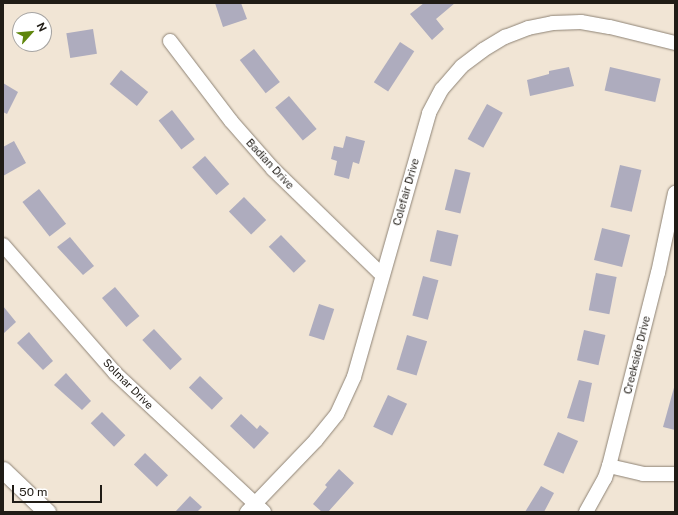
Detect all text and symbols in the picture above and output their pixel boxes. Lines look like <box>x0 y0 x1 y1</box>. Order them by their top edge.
north arrow <box>12 12 52 52</box>
text: N <box>34 20 49 34</box>
street label: Badian Drive <box>243 136 297 192</box>
street label: Colefair Drive <box>390 157 422 227</box>
street label: Creekside Drive <box>621 314 653 396</box>
street label: Solmar Drive <box>100 356 156 412</box>
scale bar <box>14 477 104 503</box>
text: 50 m <box>19 485 47 499</box>

